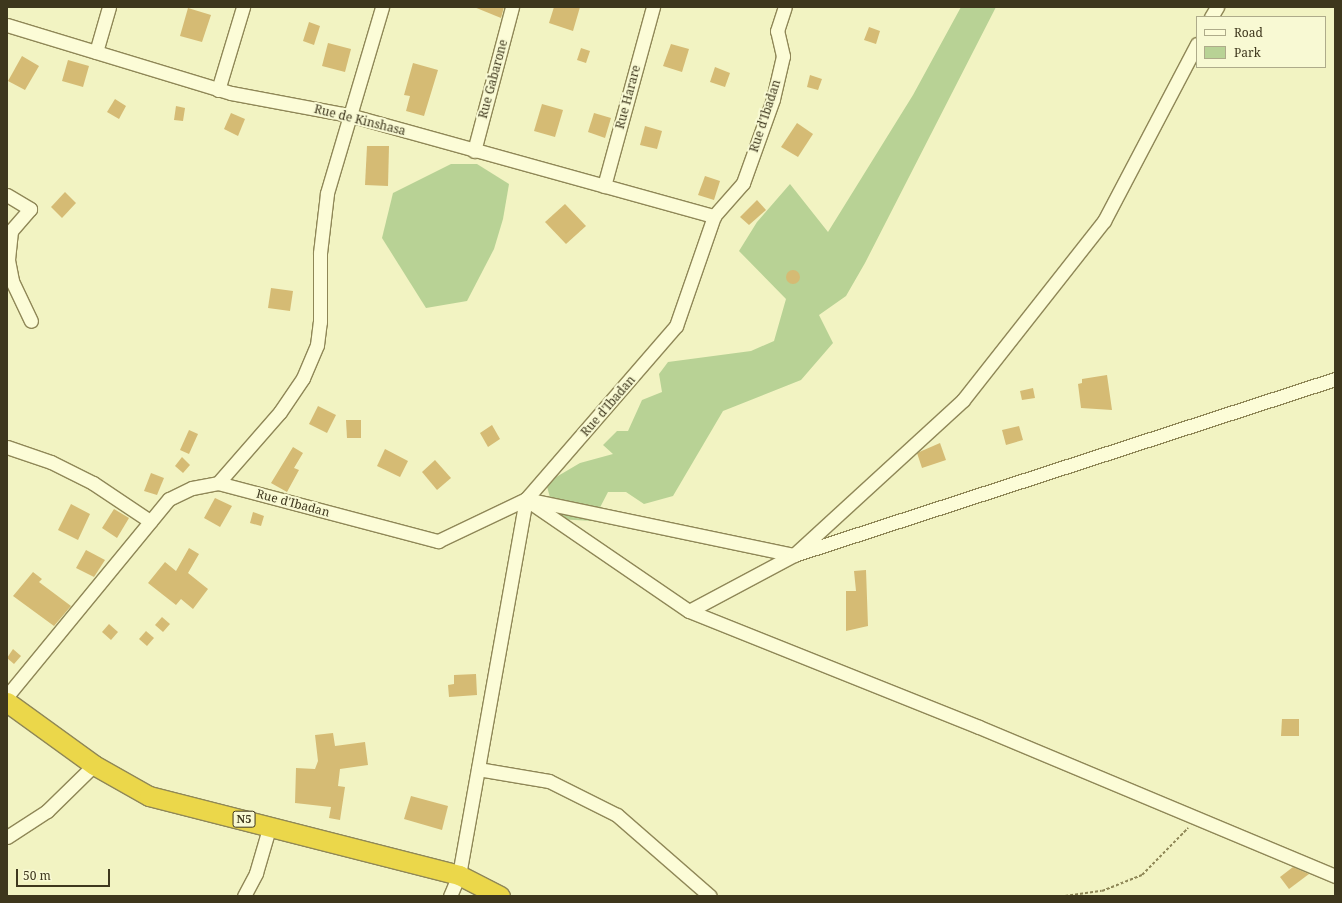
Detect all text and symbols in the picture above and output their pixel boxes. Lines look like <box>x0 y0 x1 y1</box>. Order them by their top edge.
legend <box>1196 16 1326 68</box>
text: Road <box>1234 24 1263 41</box>
street label: Rue Gabarone <box>476 38 510 120</box>
text: Park <box>1234 44 1261 61</box>
street label: Rue Harare <box>613 63 643 131</box>
street label: Rue d'Ibadan <box>746 78 784 154</box>
street label: Rue de Kinshasa <box>313 102 407 138</box>
street label: Rue d'Ibadan <box>578 373 638 439</box>
street label: Rue d'Ibadan <box>255 486 331 520</box>
road number: N5 <box>232 810 256 828</box>
scale bar <box>18 861 112 887</box>
text: 50 m <box>23 867 51 884</box>

